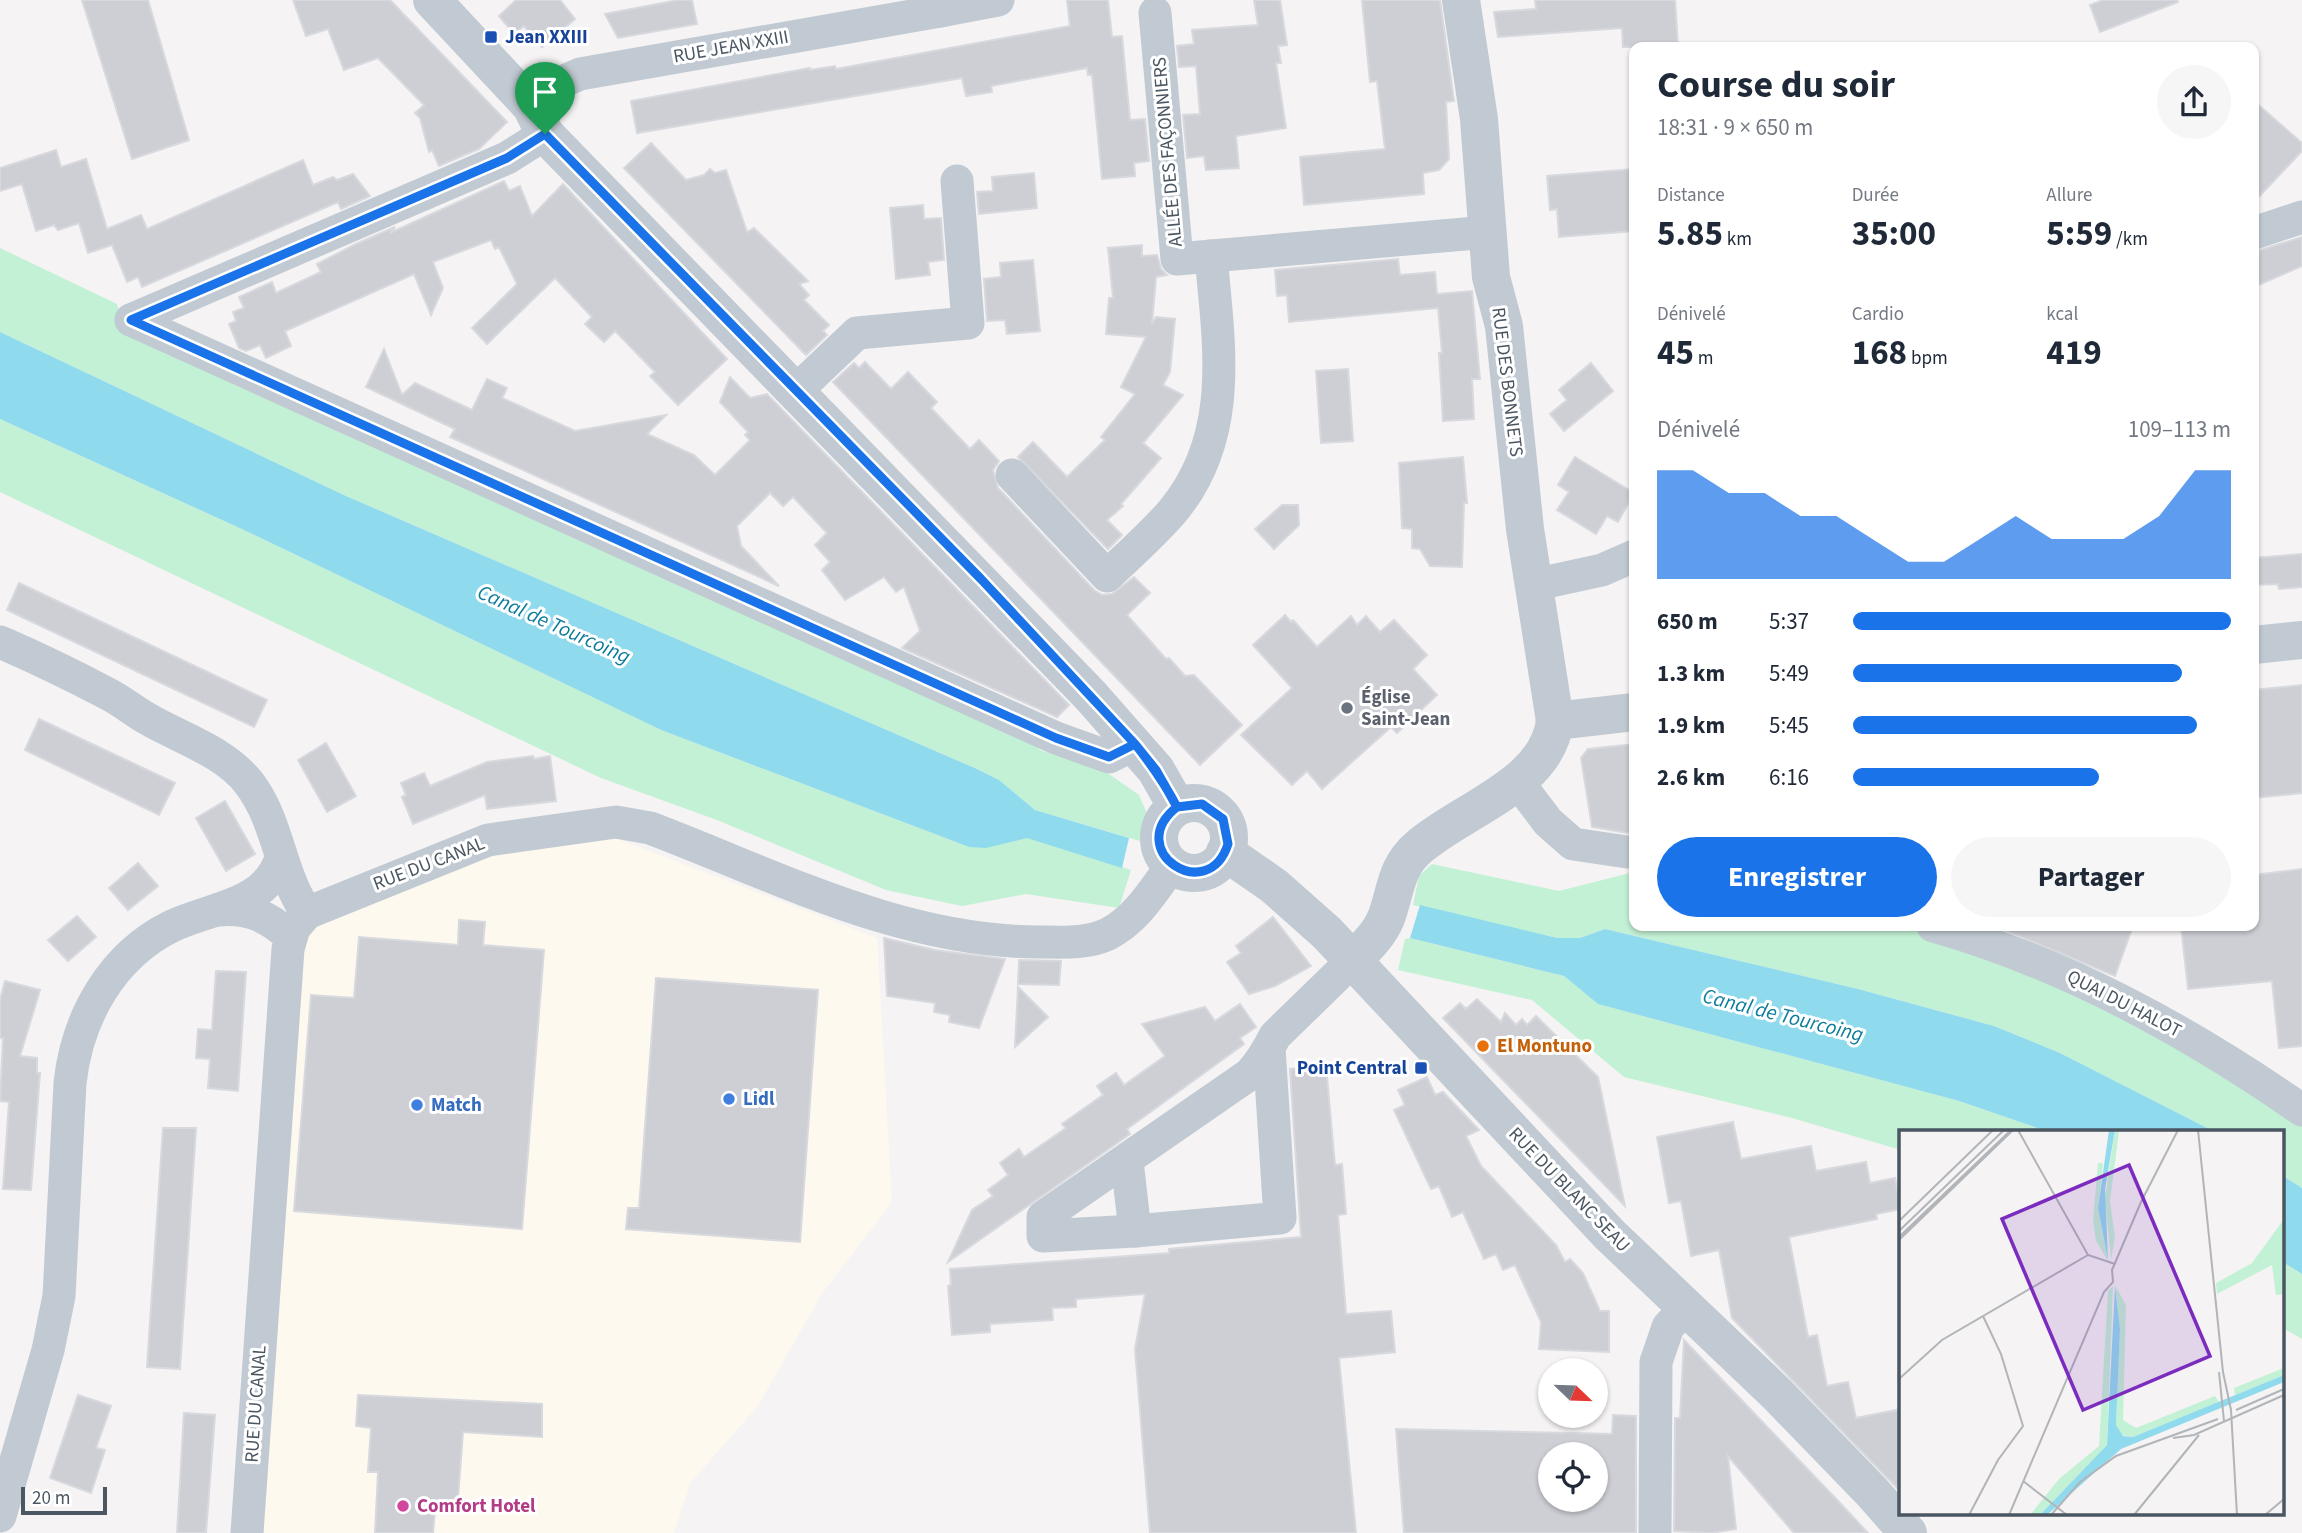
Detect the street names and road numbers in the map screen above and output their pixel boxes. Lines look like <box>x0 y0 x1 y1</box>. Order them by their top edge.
street label: RUE JEAN XXIII <box>671 24 791 70</box>
street label: ALLÉE DES FAÇONNIERS <box>1146 56 1190 248</box>
street label: RUE DES BONNETS <box>1484 306 1530 458</box>
street label: RUE DU CANAL <box>369 830 489 898</box>
street label: QUAI DU HALOT <box>2062 964 2186 1044</box>
street label: RUE DU BLANC SEAU <box>1502 1121 1636 1259</box>
street label: RUE DU CANAL <box>238 1344 274 1464</box>

